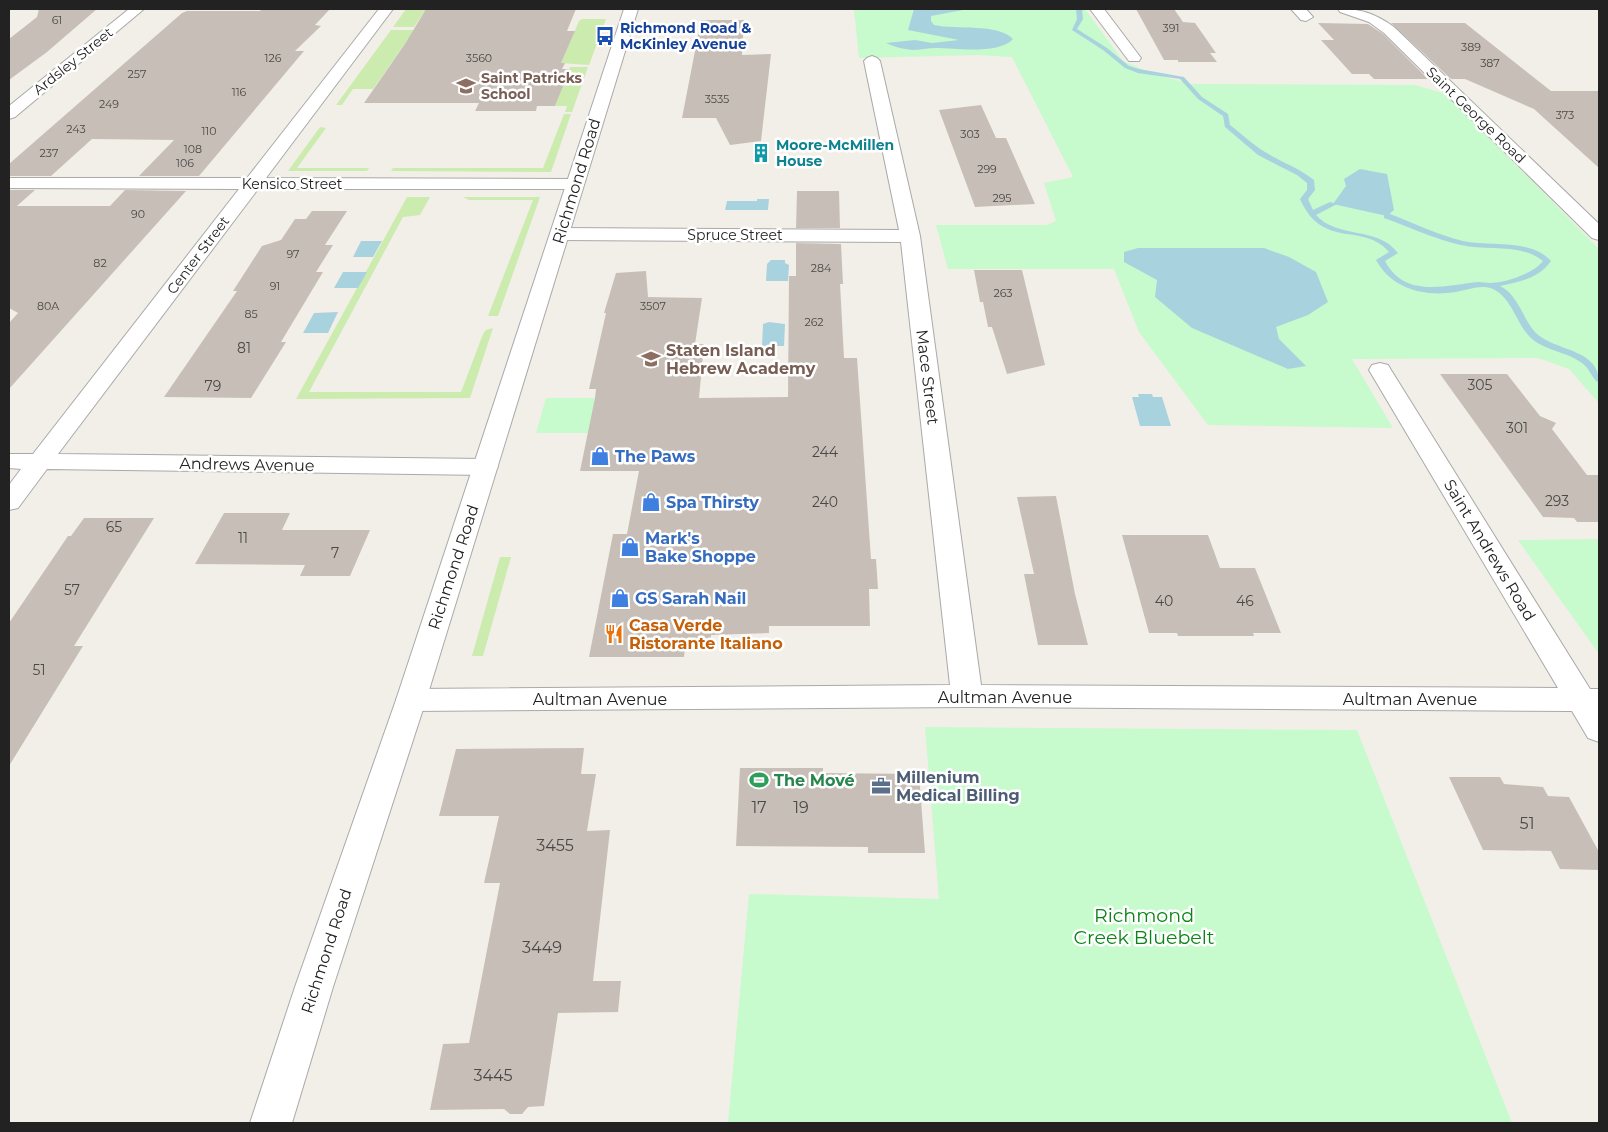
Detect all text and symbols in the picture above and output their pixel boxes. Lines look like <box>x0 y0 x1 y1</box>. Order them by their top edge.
house number: 61 <box>52 13 62 27</box>
place label: Richmond Road & McKinley Avenue <box>620 19 752 53</box>
house number: 391 <box>1163 21 1179 35</box>
street label: Ardsley Street <box>29 23 117 99</box>
bus stop icon: Richmond Road & McKinley Avenue <box>594 25 616 47</box>
house number: 389 <box>1461 40 1481 54</box>
house number: 126 <box>265 51 282 65</box>
house number: 3560 <box>466 51 492 65</box>
house number: 387 <box>1480 56 1500 70</box>
street label: Saint George Road <box>1423 63 1529 167</box>
house number: 257 <box>128 67 146 81</box>
place label: Saint Patricks School <box>481 69 583 103</box>
school or university icon: Saint Patricks School <box>455 75 477 97</box>
house number: 116 <box>232 85 247 99</box>
house number: 3535 <box>705 92 729 106</box>
house number: 249 <box>99 97 119 111</box>
house number: 373 <box>1556 108 1574 122</box>
street label: Richmond Road <box>548 116 605 246</box>
house number: 243 <box>66 122 86 136</box>
house number: 110 <box>201 124 217 138</box>
house number: 303 <box>960 127 980 141</box>
place label: Moore-McMillen House <box>776 136 894 170</box>
house number: 108 <box>184 142 202 156</box>
building icon: Moore-McMillen House <box>750 142 772 164</box>
house number: 237 <box>40 146 58 160</box>
house number: 106 <box>176 156 194 170</box>
house number: 299 <box>977 162 997 176</box>
street label: Kensico Street <box>242 175 343 193</box>
house number: 295 <box>992 191 1012 205</box>
house number: 90 <box>131 207 145 221</box>
street label: Center Street <box>163 212 233 298</box>
street label: Spruce Street <box>687 226 783 244</box>
house number: 97 <box>286 247 300 261</box>
house number: 82 <box>93 256 107 270</box>
house number: 284 <box>811 261 832 275</box>
house number: 91 <box>270 279 280 293</box>
house number: 263 <box>993 286 1013 300</box>
house number: 80A <box>37 299 59 313</box>
house number: 3507 <box>640 299 666 313</box>
house number: 85 <box>244 307 258 321</box>
house number: 262 <box>804 315 824 329</box>
street label: Mace Street <box>912 328 943 426</box>
house number: 81 <box>237 339 251 357</box>
place label: Staten Island Hebrew Academy <box>666 341 816 378</box>
school or university icon: Staten Island Hebrew Academy <box>640 348 662 370</box>
house number: 305 <box>1467 376 1493 394</box>
house number: 79 <box>205 377 221 395</box>
house number: 301 <box>1506 419 1528 437</box>
house number: 244 <box>812 443 839 461</box>
shop icon: The Paws <box>589 445 611 467</box>
place label: The Paws <box>615 447 696 466</box>
street label: Andrews Avenue <box>179 454 315 475</box>
street label: Saint Andrews Road <box>1440 476 1539 624</box>
shop icon: Spa Thirsty <box>640 491 662 513</box>
house number: 293 <box>1545 492 1569 510</box>
place label: Spa Thirsty <box>666 493 759 512</box>
house number: 240 <box>812 493 838 511</box>
street label: Richmond Road <box>424 502 483 632</box>
house number: 65 <box>106 518 122 536</box>
house number: 11 <box>238 529 248 547</box>
place label: Mark's Bake Shoppe <box>645 529 756 566</box>
shop icon: Mark's Bake Shoppe <box>619 536 641 558</box>
house number: 7 <box>331 544 339 562</box>
house number: 57 <box>64 581 80 599</box>
shop icon: GS Sarah Nail <box>609 587 631 609</box>
place label: GS Sarah Nail <box>635 589 746 608</box>
house number: 40 <box>1155 592 1173 610</box>
house number: 46 <box>1236 592 1254 610</box>
place label: Casa Verde Ristorante Italiano <box>629 616 783 653</box>
restaurant icon: Casa Verde Ristorante Italiano <box>603 623 625 645</box>
house number: 51 <box>33 661 45 679</box>
street label: Aultman Avenue <box>938 688 1072 707</box>
street label: Aultman Avenue <box>533 690 667 709</box>
street label: Aultman Avenue <box>1343 690 1477 709</box>
place label: Millenium Medical Billing <box>896 768 1020 805</box>
sports icon: The Mové <box>748 769 770 791</box>
place label: The Mové <box>774 771 855 790</box>
office icon: Millenium Medical Billing <box>870 775 892 797</box>
house number: 17 <box>751 798 767 817</box>
house number: 19 <box>793 798 809 817</box>
house number: 51 <box>1520 814 1534 833</box>
house number: 3455 <box>536 836 574 855</box>
street label: Richmond Road <box>297 886 356 1016</box>
park label: Richmond Creek Bluebelt <box>1074 904 1215 949</box>
house number: 3449 <box>522 938 562 957</box>
house number: 3445 <box>473 1066 513 1085</box>

